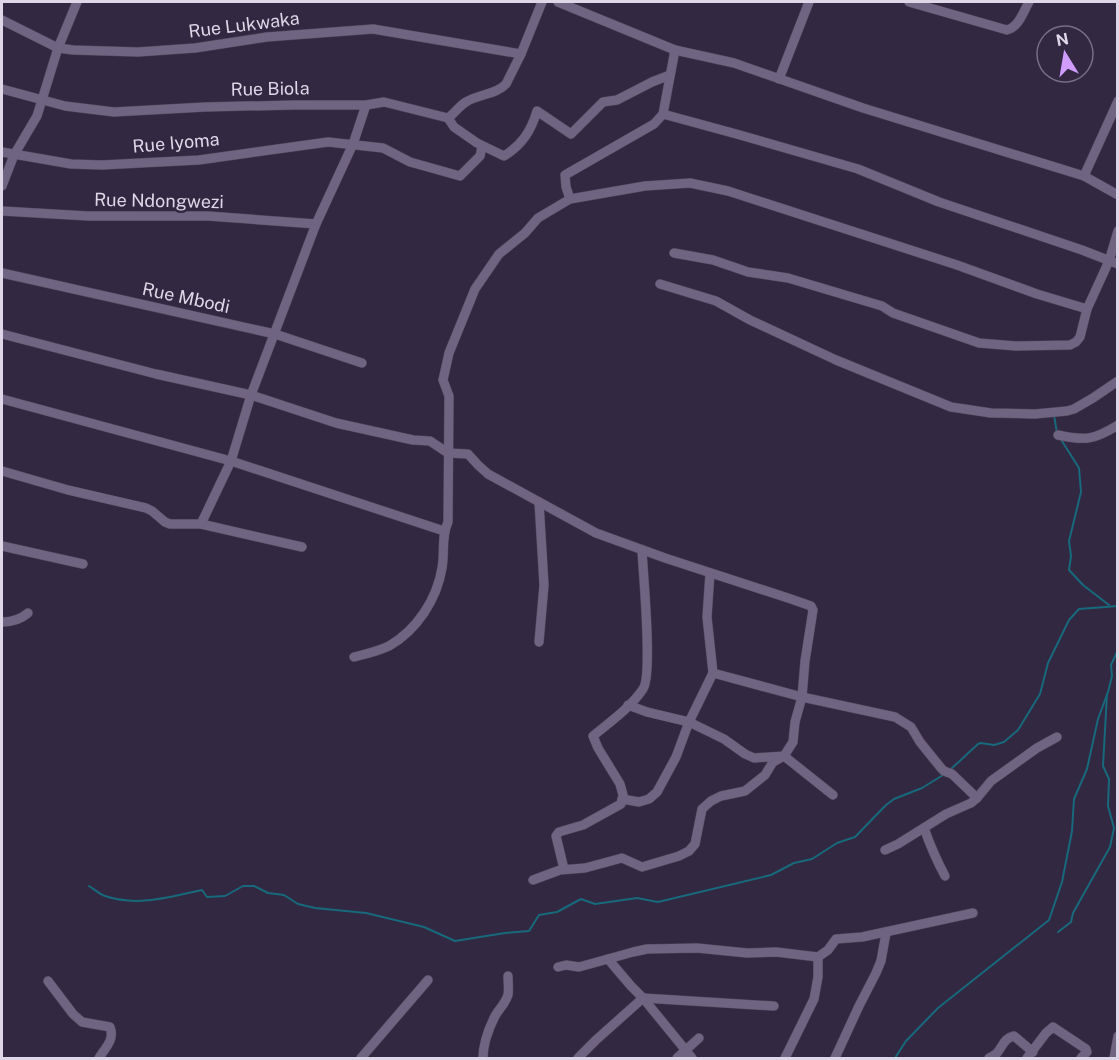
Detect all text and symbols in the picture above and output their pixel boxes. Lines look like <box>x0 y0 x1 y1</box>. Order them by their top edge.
street label: Rue Lukwaka <box>187 7 301 42</box>
north arrow <box>1035 24 1095 84</box>
text: N <box>1054 29 1070 50</box>
street label: Rue Biola <box>230 77 310 100</box>
street label: Rue Iyoma <box>132 128 220 157</box>
street label: Rue Ndongwezi <box>94 189 224 212</box>
street label: Rue Mbodi <box>140 278 232 317</box>

